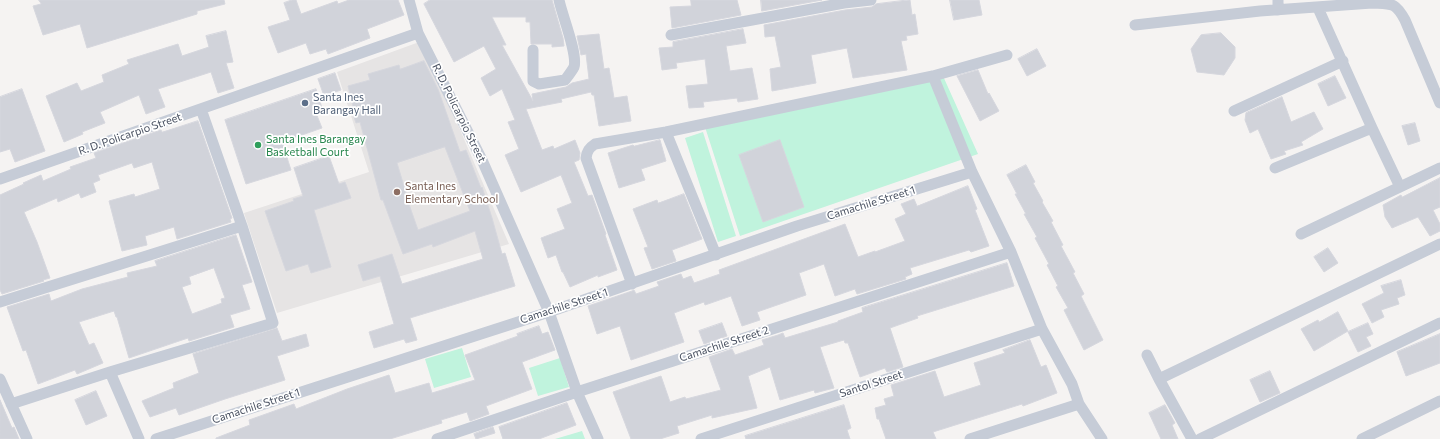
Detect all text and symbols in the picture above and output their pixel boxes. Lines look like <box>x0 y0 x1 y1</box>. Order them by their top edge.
street label: R. D. Policarpio Street <box>429 61 489 165</box>
place label: Santa Ines Barangay Hall <box>313 90 381 116</box>
marker: Santa Ines Barangay Hall <box>300 98 310 108</box>
street label: R. D. Policarpio Street <box>77 110 183 158</box>
place label: Santa Ines Barangay Basketball Court <box>266 132 366 158</box>
marker: Santa Ines Barangay Basketball Court <box>253 140 263 150</box>
place label: Santa Ines Elementary School <box>405 179 498 205</box>
street label: Camachile Street 1 <box>825 183 917 223</box>
marker: Santa Ines Elementary School <box>392 187 402 197</box>
street label: Camachile Street 1 <box>518 286 610 326</box>
street label: Camachile Street 2 <box>678 323 770 365</box>
street label: Santol Street <box>838 368 904 400</box>
street label: Camachile Street 1 <box>210 386 302 426</box>

